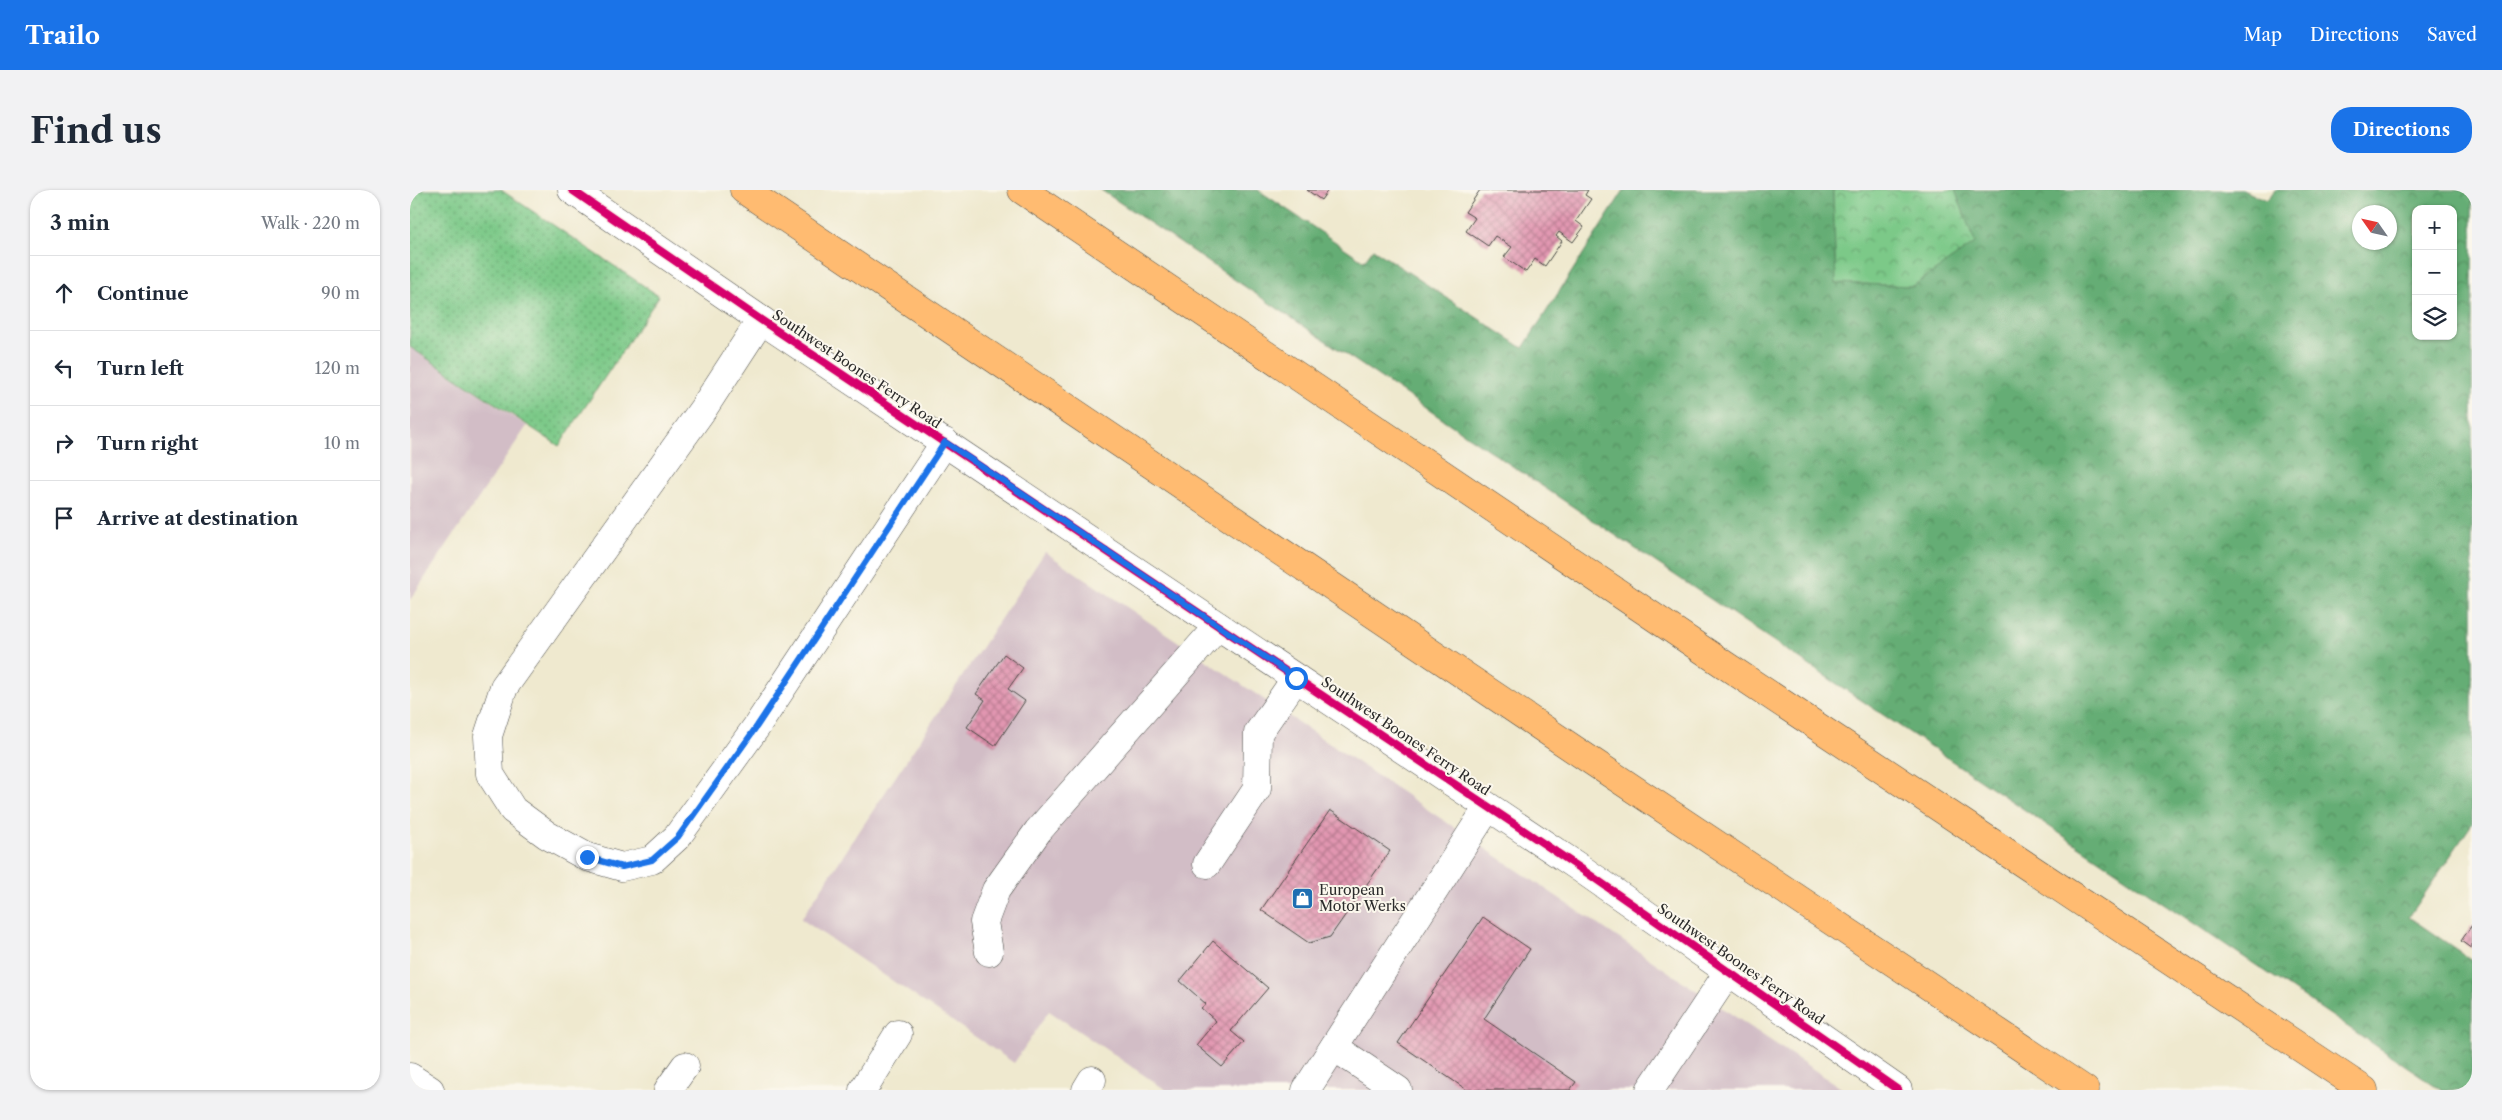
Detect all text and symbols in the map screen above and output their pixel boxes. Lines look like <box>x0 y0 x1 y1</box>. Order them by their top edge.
text: Trailo <box>25 21 100 50</box>
text: Map <box>2243 24 2282 46</box>
text: Directions <box>2310 24 2399 46</box>
text: Saved <box>2427 24 2477 46</box>
button: Directions <box>2331 107 2472 153</box>
text: Find us <box>30 109 162 152</box>
north arrow <box>2352 205 2397 250</box>
map controls <box>2412 205 2457 340</box>
button: + <box>2412 205 2457 250</box>
text: 3 min <box>50 210 110 235</box>
text: Walk · 220 m <box>261 213 360 233</box>
button: − <box>2412 250 2457 295</box>
icon: ahead <box>50 279 78 307</box>
text: Continue <box>97 282 189 305</box>
text: 90 m <box>321 283 360 303</box>
button: layers <box>2412 295 2457 340</box>
street label: Southwest Boones Ferry Road <box>769 306 945 433</box>
icon: left <box>50 354 78 382</box>
text: Turn left <box>97 357 184 380</box>
text: 120 m <box>315 358 360 378</box>
icon: right <box>50 429 78 457</box>
text: Turn right <box>97 432 198 455</box>
text: 10 m <box>324 433 360 453</box>
icon: arrive <box>50 504 78 532</box>
text: Arrive at destination <box>97 507 298 530</box>
route start <box>1285 667 1308 690</box>
street label: Southwest Boones Ferry Road <box>1318 673 1494 800</box>
route end <box>576 846 599 869</box>
place label: European Motor Werks <box>1319 881 1406 915</box>
shop icon: European Motor Werks <box>1291 886 1315 910</box>
street label: Southwest Boones Ferry Road <box>1654 899 1828 1029</box>

